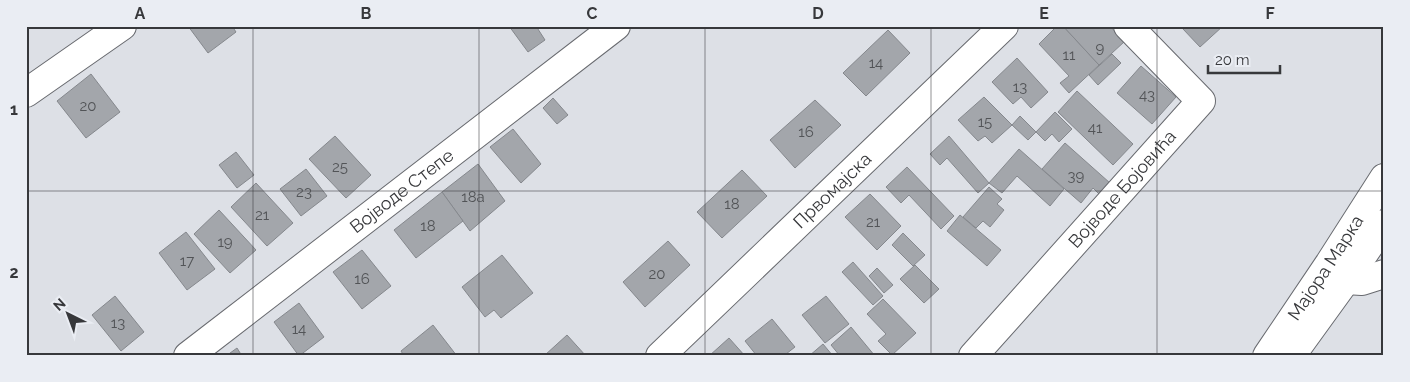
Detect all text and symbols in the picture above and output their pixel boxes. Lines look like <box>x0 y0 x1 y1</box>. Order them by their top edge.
text: A <box>135 4 146 23</box>
text: B <box>361 4 372 23</box>
text: C <box>587 4 598 23</box>
text: D <box>812 4 824 23</box>
text: E <box>1039 4 1049 23</box>
text: F <box>1265 4 1275 23</box>
house number: 9 <box>1096 39 1105 57</box>
scale bar <box>1208 42 1280 74</box>
house number: 11 <box>1063 46 1076 64</box>
text: 20 m <box>1215 51 1250 69</box>
house number: 14 <box>869 54 883 72</box>
house number: 13 <box>1013 78 1027 96</box>
house number: 43 <box>1139 86 1155 104</box>
house number: 20 <box>80 97 97 115</box>
text: 1 <box>10 100 18 119</box>
house number: 15 <box>978 113 992 131</box>
house number: 41 <box>1088 119 1103 137</box>
house number: 16 <box>798 123 814 141</box>
street label: Војводе Бојовића <box>1064 126 1180 252</box>
street label: Војводе Степе <box>346 144 458 237</box>
street label: Првомајска <box>789 148 875 232</box>
house number: 25 <box>332 158 348 176</box>
house number: 39 <box>1068 167 1085 185</box>
house number: 23 <box>296 183 312 201</box>
house number: 18a <box>461 188 485 206</box>
house number: 18 <box>724 195 740 213</box>
house number: 21 <box>255 206 270 224</box>
street label: Мајора Марка <box>1283 211 1368 324</box>
house number: 21 <box>866 213 881 231</box>
house number: 18 <box>420 217 436 235</box>
house number: 19 <box>217 233 233 251</box>
house number: 17 <box>180 252 194 270</box>
text: 2 <box>9 263 19 282</box>
house number: 20 <box>649 265 666 283</box>
house number: 16 <box>354 270 370 288</box>
north arrow <box>42 290 92 340</box>
text: N <box>50 295 69 314</box>
house number: 13 <box>111 314 125 332</box>
house number: 14 <box>292 320 306 338</box>

